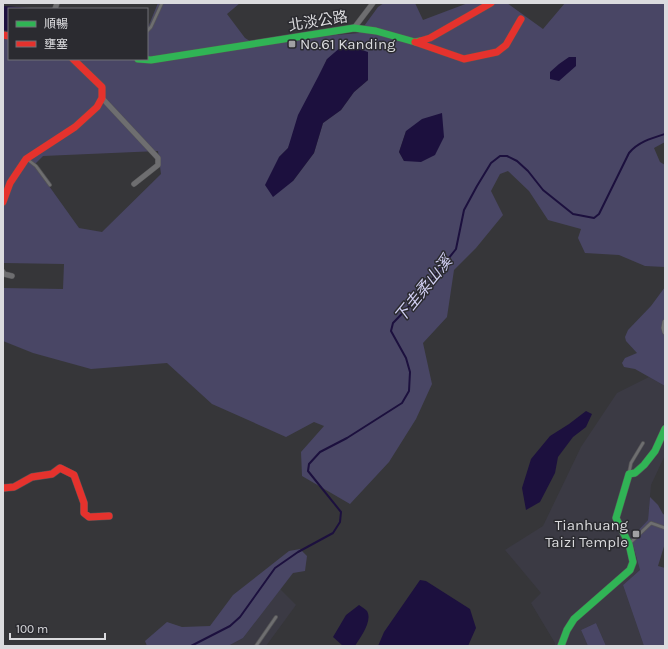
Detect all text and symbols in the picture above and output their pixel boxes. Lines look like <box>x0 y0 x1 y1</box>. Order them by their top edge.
street label: 北淡公路 <box>287 7 349 35</box>
legend <box>8 8 148 60</box>
text: 順暢 <box>44 17 68 31</box>
place label: No.61 Kanding <box>300 35 396 53</box>
text: 壅塞 <box>44 37 68 51</box>
marker: No.61 Kanding <box>287 39 297 49</box>
water label: 下圭柔山溪 <box>390 250 457 326</box>
place label: Tianhuang Taizi Temple <box>545 516 629 551</box>
marker: Tianhuang Taizi Temple <box>631 529 641 539</box>
scale bar <box>10 615 105 641</box>
text: 100 m <box>16 622 48 636</box>

